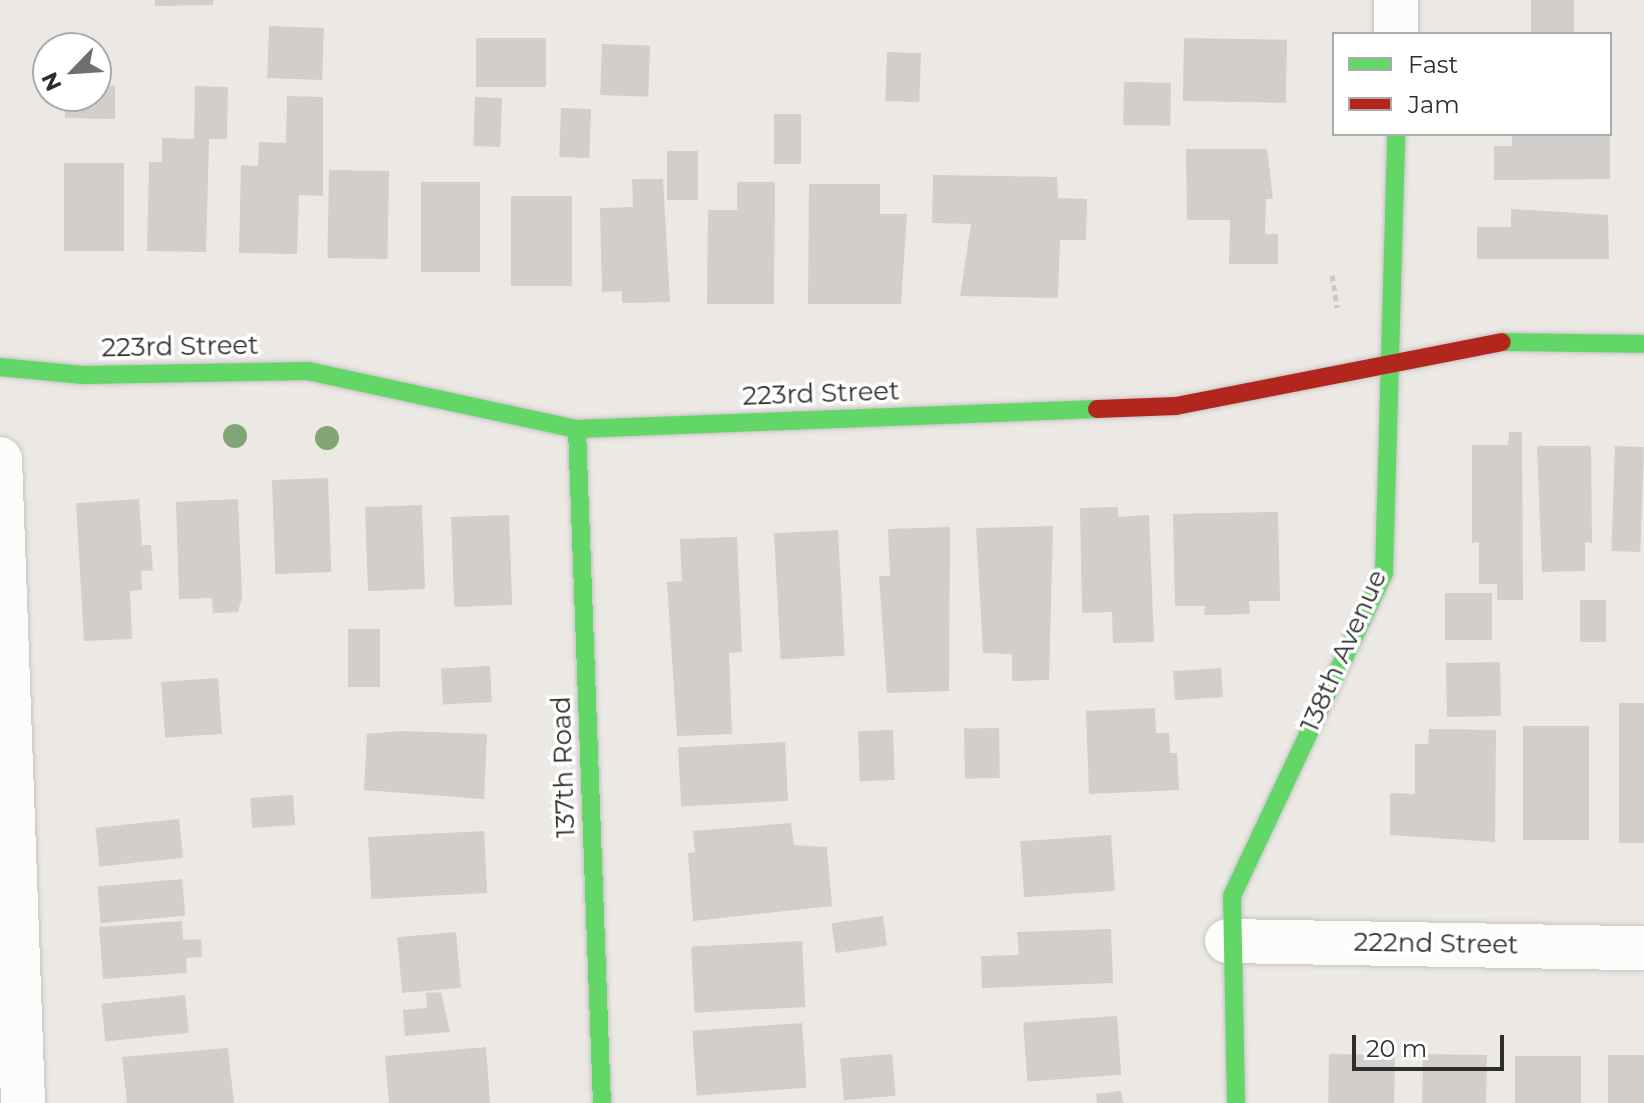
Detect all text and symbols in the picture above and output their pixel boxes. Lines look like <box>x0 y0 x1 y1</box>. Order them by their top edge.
north arrow <box>32 32 112 112</box>
legend <box>1332 32 1612 136</box>
text: Fast <box>1408 50 1458 79</box>
text: N <box>36 68 68 95</box>
text: Jam <box>1408 90 1460 119</box>
street label: 223rd Street <box>101 330 259 364</box>
street label: 223rd Street <box>742 376 900 412</box>
street label: 138th Avenue <box>1294 565 1394 737</box>
street label: 137th Road <box>546 696 582 838</box>
street label: 222nd Street <box>1353 927 1519 961</box>
scale bar <box>1356 1019 1508 1069</box>
text: 20 m <box>1366 1034 1427 1063</box>

